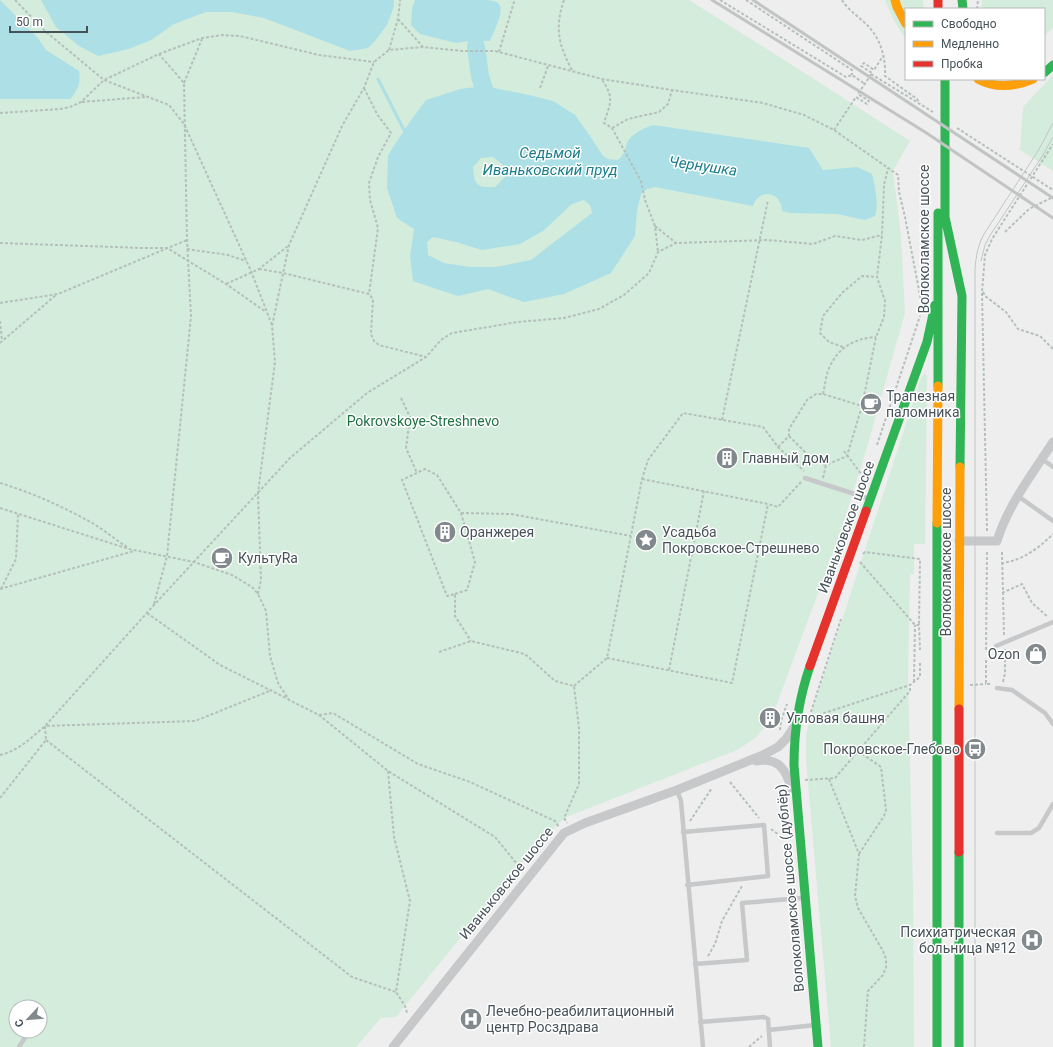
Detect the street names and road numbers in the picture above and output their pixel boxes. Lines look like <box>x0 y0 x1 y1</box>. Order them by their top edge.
street label: Волоколамское шоссе <box>916 164 932 314</box>
street label: Иваньковское шоссе <box>815 459 877 595</box>
street label: Волоколамское шоссе <box>938 487 954 637</box>
street label: Волоколамское шоссе (дублёр) <box>773 783 808 993</box>
street label: Иваньковское шоссе <box>456 824 556 942</box>

